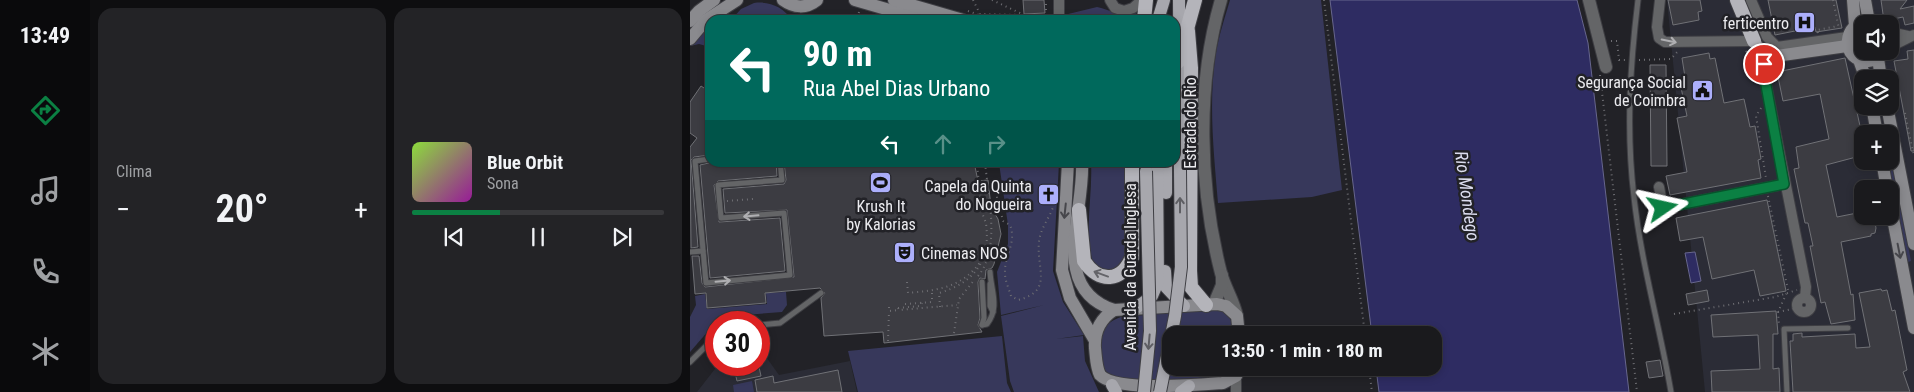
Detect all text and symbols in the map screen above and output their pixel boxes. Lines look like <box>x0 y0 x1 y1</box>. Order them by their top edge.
hospital icon: ferticentro <box>1793 11 1817 35</box>
place label: ferticentro <box>1723 14 1789 33</box>
map controls <box>1854 15 1899 225</box>
button: sound <box>1854 15 1899 60</box>
text: 13:49 <box>20 23 70 48</box>
text: 90 m <box>803 34 872 75</box>
icon: left <box>720 35 785 100</box>
one-way arrow <box>1660 36 1676 46</box>
pin <box>1743 43 1785 85</box>
icon: arrive <box>1750 50 1778 78</box>
button: layers <box>1854 70 1899 115</box>
place label: Segurança Social de Coimbra <box>1577 73 1686 110</box>
text: Rua Abel Dias Urbano <box>803 76 990 101</box>
street label: Estrada do Rio <box>1181 77 1200 169</box>
public building icon: Segurança Social de Coimbra <box>1690 79 1714 103</box>
icon: directions <box>28 93 63 128</box>
button: + <box>1854 125 1899 170</box>
icon: left <box>876 130 904 158</box>
icon: ahead <box>929 130 957 158</box>
icon: right <box>982 130 1010 158</box>
water label: Rio Mondego <box>1451 150 1484 242</box>
text: Blue Orbit <box>487 151 563 174</box>
text: Clima <box>116 162 152 181</box>
sports icon: Krush It by Kalorias <box>869 170 893 194</box>
icon: music <box>28 173 63 208</box>
text: Sona <box>487 174 519 193</box>
place label: Capela da Quinta do Nogueira <box>924 177 1032 214</box>
button: − <box>1854 180 1899 225</box>
position arrow <box>1636 181 1688 233</box>
church icon: Capela da Quinta do Nogueira <box>1036 183 1060 207</box>
street label: Avenida da Guarda Inglesa <box>1121 183 1140 351</box>
text: 20° <box>215 187 269 231</box>
text: − <box>116 193 130 226</box>
text: + <box>354 193 368 226</box>
place label: Krush It by Kalorias <box>846 197 916 234</box>
one-way arrow <box>1175 197 1185 214</box>
one-way arrow <box>1060 203 1070 219</box>
one-way arrow <box>744 211 760 220</box>
icon: previous <box>440 223 468 251</box>
icon: pause <box>524 223 552 251</box>
icon: next <box>608 223 636 251</box>
theatre icon: Cinemas NOS <box>893 241 917 265</box>
one-way arrow <box>1895 243 1904 259</box>
place label: Cinemas NOS <box>921 244 1008 263</box>
icon: phone <box>28 254 63 289</box>
one-way arrow <box>1094 269 1109 278</box>
one-way arrow <box>714 276 730 286</box>
speed limit sign: 30 <box>705 311 770 376</box>
icon: climate <box>28 334 63 369</box>
one-way arrow <box>1144 334 1154 350</box>
text: 13:50 · 1 min · 180 m <box>1221 339 1383 362</box>

